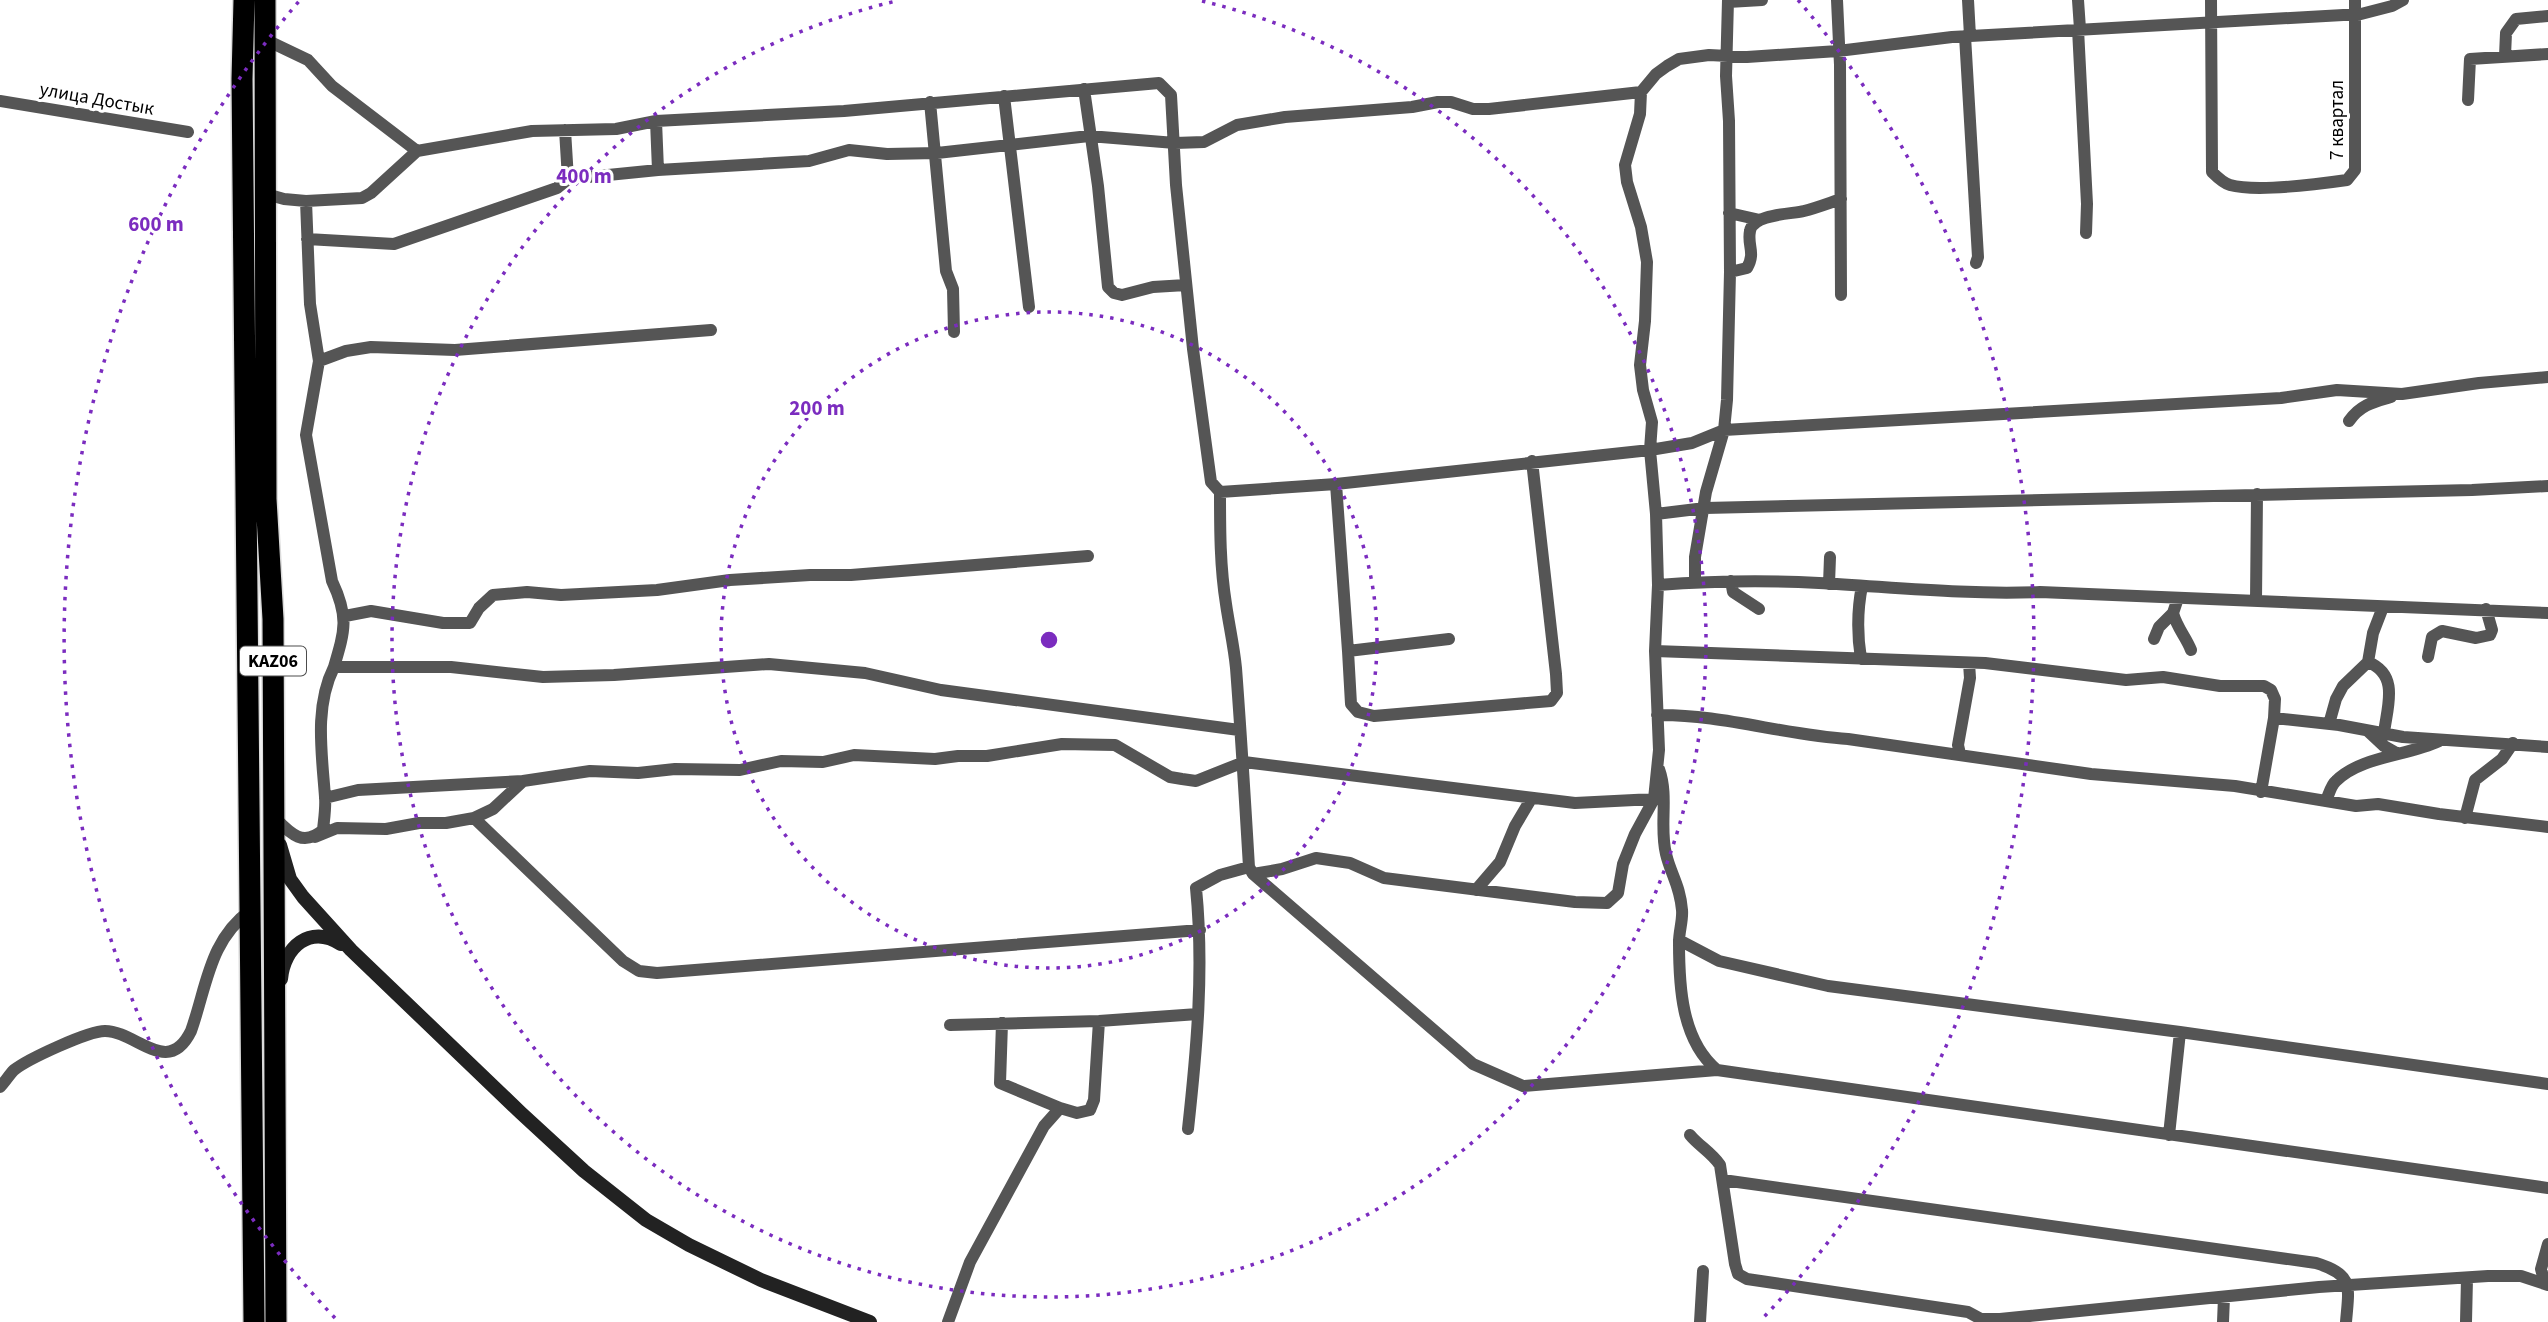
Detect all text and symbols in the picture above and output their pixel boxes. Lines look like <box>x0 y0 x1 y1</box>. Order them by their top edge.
street label: улица Достык <box>37 76 157 123</box>
street label: 7 квартал <box>2324 80 2351 160</box>
text: 400 m <box>556 161 612 191</box>
text: 600 m <box>128 209 184 239</box>
text: 200 m <box>789 393 845 423</box>
centre of rings <box>1037 628 1061 652</box>
road number: KАZ06 <box>240 646 306 676</box>

